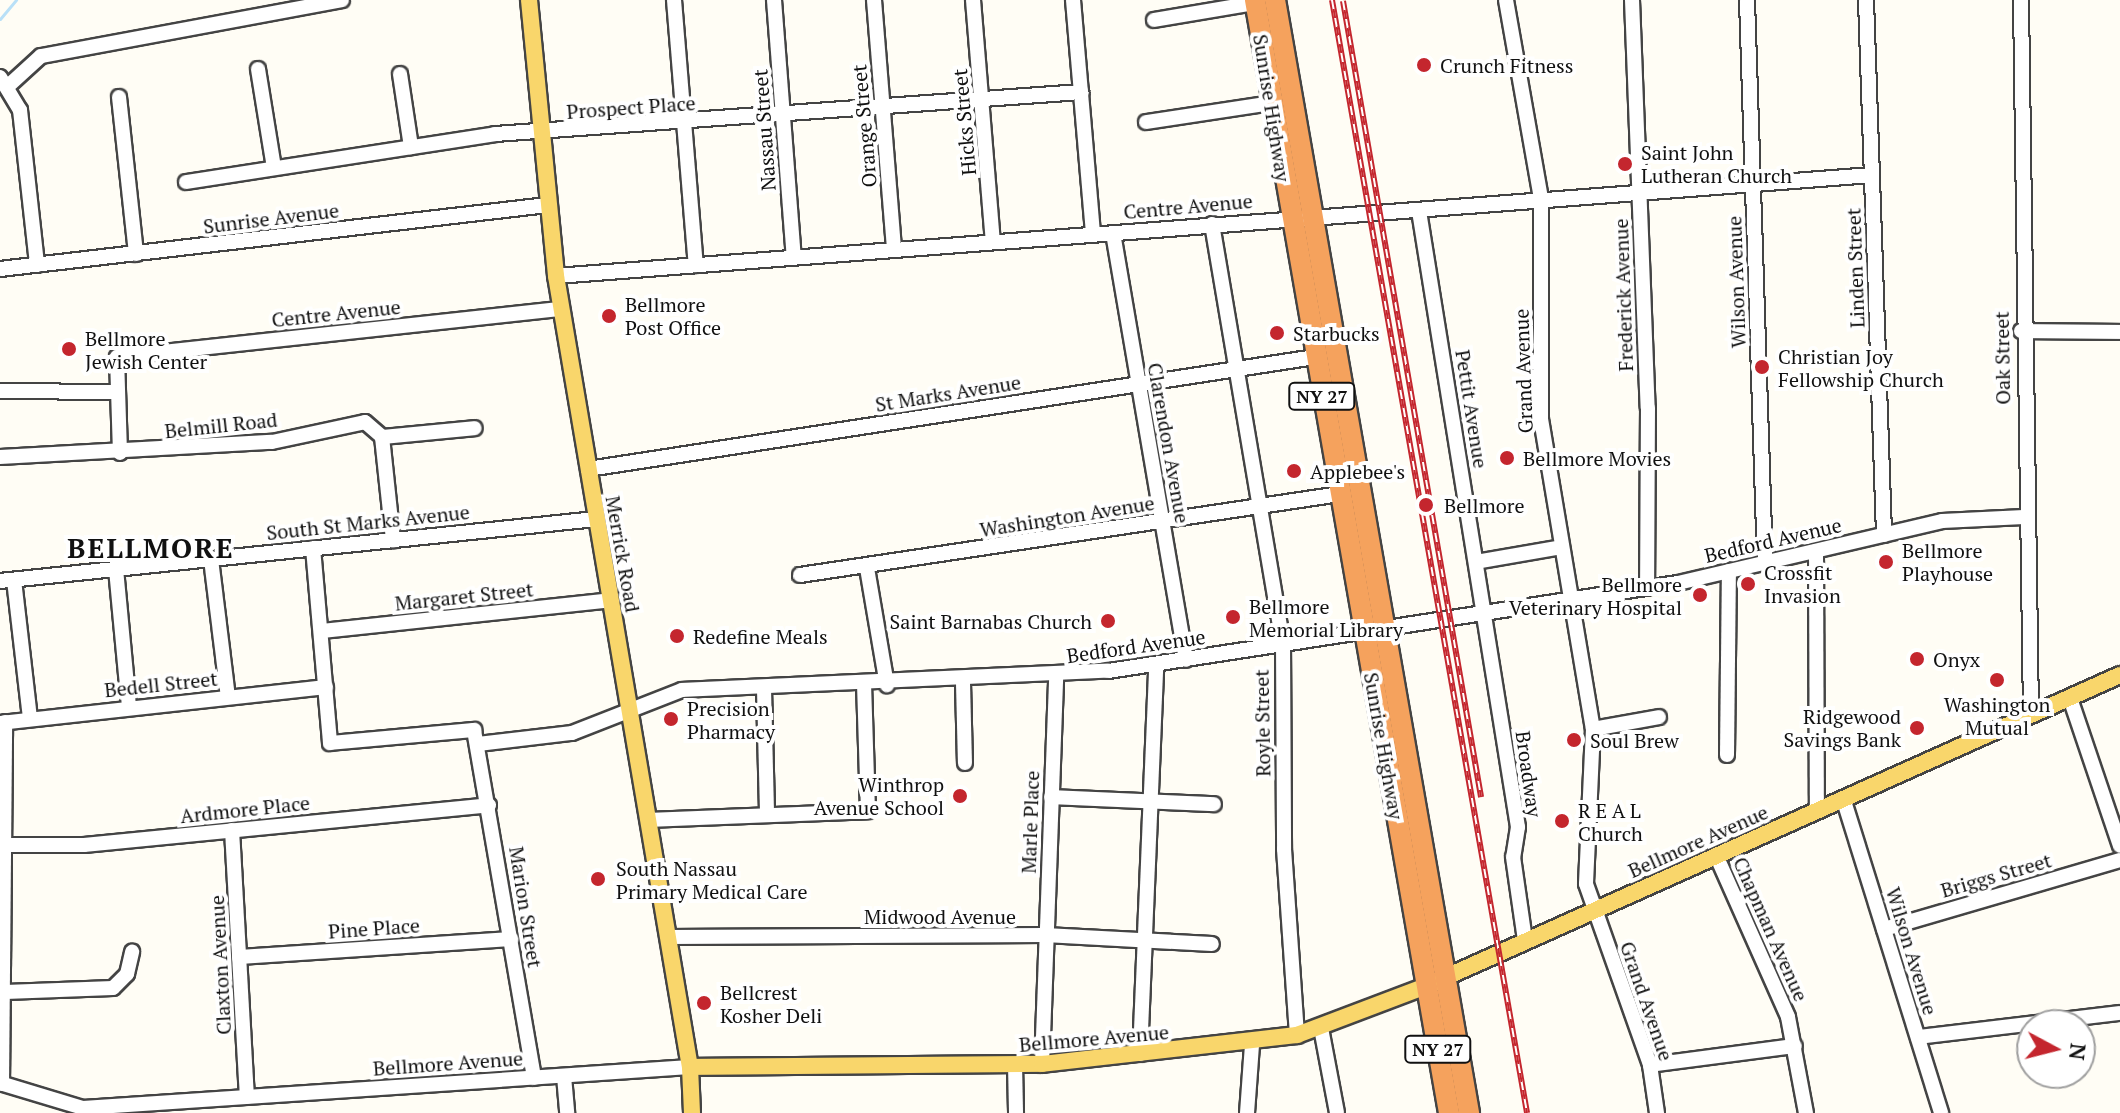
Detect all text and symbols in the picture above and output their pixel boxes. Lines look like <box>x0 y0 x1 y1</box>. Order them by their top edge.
street label: Sunrise Highway <box>1248 33 1296 183</box>
place label: Crunch Fitness <box>1440 53 1573 77</box>
marker: Crunch Fitness <box>1415 56 1433 74</box>
street label: Orange Street <box>847 64 881 188</box>
street label: Nassau Street <box>748 68 780 192</box>
street label: Hicks Street <box>947 68 981 176</box>
street label: Prospect Place <box>566 91 696 123</box>
place label: Saint John Lutheran Church <box>1641 140 1792 187</box>
marker: Saint John Lutheran Church <box>1616 155 1634 173</box>
street label: Centre Avenue <box>1122 188 1254 224</box>
street label: Sunrise Avenue <box>202 198 340 238</box>
street label: Linden Street <box>1841 208 1869 328</box>
street label: Wilson Avenue <box>1722 215 1750 349</box>
street label: Frederick Avenue <box>1608 218 1638 372</box>
place label: Bellmore Post Office <box>625 292 721 339</box>
street label: Centre Avenue <box>270 294 402 332</box>
marker: Bellmore Post Office <box>600 307 618 325</box>
street label: Grand Avenue <box>1509 308 1537 434</box>
street label: Oak Street <box>1989 311 2015 405</box>
place label: Starbucks <box>1293 321 1380 345</box>
marker: Starbucks <box>1268 324 1286 342</box>
place label: Bellmore Jewish Center <box>85 326 207 373</box>
marker: Bellmore Jewish Center <box>60 340 78 358</box>
place label: Christian Joy Fellowship Church <box>1778 344 1944 391</box>
street label: Pettit Avenue <box>1451 348 1493 470</box>
marker: Christian Joy Fellowship Church <box>1753 358 1771 376</box>
street label: Clarendon Avenue <box>1143 361 1195 525</box>
street label: St Marks Avenue <box>873 370 1023 416</box>
road number: NY 27 <box>1288 382 1356 410</box>
street label: Belmill Road <box>163 407 279 443</box>
place label: Bellmore Movies <box>1523 446 1671 470</box>
marker: Bellmore Movies <box>1498 449 1516 467</box>
place label: Applebee's <box>1310 459 1405 483</box>
marker: Applebee's <box>1285 462 1303 480</box>
street label: Washington Avenue <box>978 490 1156 542</box>
place label: Bellmore <box>1444 493 1524 517</box>
street label: Merrick Road <box>601 494 645 614</box>
marker: Bellmore <box>1415 494 1437 516</box>
street label: South St Marks Avenue <box>265 499 471 545</box>
street label: Bedford Avenue <box>1702 513 1844 567</box>
district label: BELLMORE <box>67 531 235 565</box>
place label: Bellmore Playhouse <box>1902 538 1993 585</box>
marker: Bellmore Playhouse <box>1877 553 1895 571</box>
place label: Crossfit Invasion <box>1764 560 1841 607</box>
place label: Bellmore Veterinary Hospital <box>1509 572 1682 619</box>
marker: Crossfit Invasion <box>1739 575 1757 593</box>
street label: Margaret Street <box>394 577 534 615</box>
marker: Bellmore Veterinary Hospital <box>1689 584 1711 606</box>
place label: Bellmore Memorial Library <box>1249 594 1403 641</box>
marker: Bellmore Memorial Library <box>1224 608 1242 626</box>
place label: Saint Barnabas Church <box>890 609 1092 633</box>
marker: Saint Barnabas Church <box>1099 612 1117 630</box>
place label: Redefine Meals <box>693 624 828 648</box>
street label: Bedford Avenue <box>1065 624 1207 668</box>
marker: Redefine Meals <box>668 627 686 645</box>
place label: Onyx <box>1933 647 1980 671</box>
marker: Onyx <box>1908 650 1926 668</box>
street label: Bedell Street <box>103 666 219 702</box>
street label: Royle Street <box>1249 669 1275 777</box>
street label: Sunrise Highway <box>1359 671 1409 821</box>
marker: Washington Mutual <box>1988 671 2006 689</box>
place label: Washington Mutual <box>1944 692 2050 739</box>
place label: Precision Pharmacy <box>687 696 775 743</box>
place label: Ridgewood Savings Bank <box>1784 704 1901 751</box>
marker: Precision Pharmacy <box>662 710 680 728</box>
marker: Ridgewood Savings Bank <box>1908 719 1926 737</box>
place label: Soul Brew <box>1590 728 1679 752</box>
street label: Broadway <box>1511 729 1547 819</box>
marker: Soul Brew <box>1565 731 1583 749</box>
street label: Marle Place <box>1016 770 1044 874</box>
place label: Winthrop Avenue School <box>814 772 944 819</box>
marker: Winthrop Avenue School <box>951 787 969 805</box>
street label: Ardmore Place <box>179 790 311 828</box>
place label: R E A L Church <box>1578 798 1643 845</box>
street label: Bellmore Avenue <box>1624 799 1772 883</box>
marker: R E A L Church <box>1553 812 1571 830</box>
street label: Marion Street <box>505 845 547 969</box>
street label: Briggs Street <box>1938 848 2054 902</box>
street label: Chapman Avenue <box>1728 853 1814 1005</box>
place label: South Nassau Primary Medical Care <box>616 856 807 903</box>
marker: South Nassau Primary Medical Care <box>587 868 609 890</box>
street label: Wilson Avenue <box>1881 884 1943 1018</box>
street label: Claxton Avenue <box>204 894 236 1036</box>
street label: Midwood Avenue <box>864 904 1016 928</box>
street label: Pine Place <box>327 913 421 943</box>
street label: Grand Avenue <box>1615 938 1679 1064</box>
place label: Bellcrest Kosher Deli <box>720 980 822 1027</box>
marker: Bellcrest Kosher Deli <box>695 994 713 1012</box>
north arrow <box>2016 1009 2096 1089</box>
street label: Bellmore Avenue <box>1018 1019 1170 1057</box>
road number: NY 27 <box>1404 1035 1472 1063</box>
text: N <box>2063 1042 2094 1062</box>
street label: Bellmore Avenue <box>372 1046 524 1080</box>

